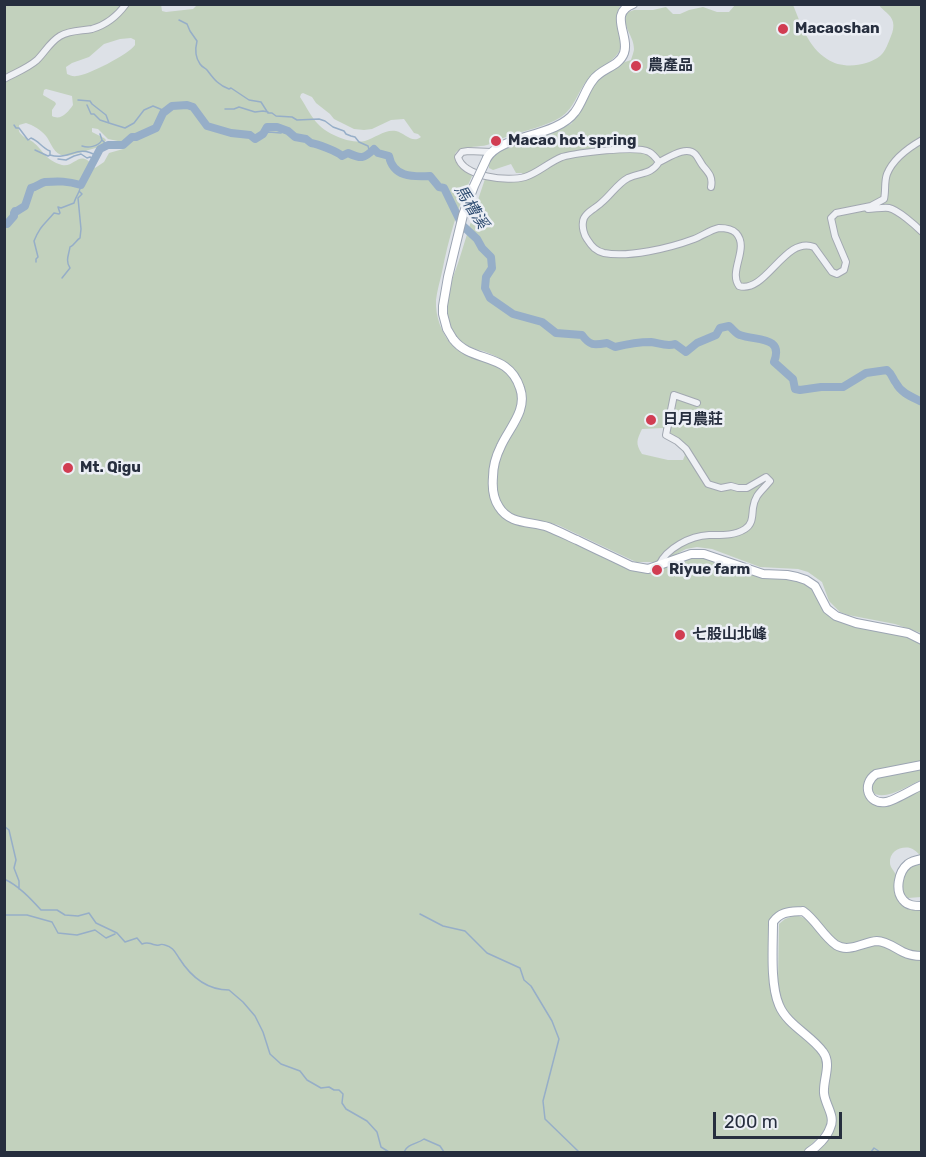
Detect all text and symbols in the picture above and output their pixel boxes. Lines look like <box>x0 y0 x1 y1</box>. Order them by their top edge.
place label: Macaoshan <box>795 20 880 38</box>
marker: Macaoshan <box>776 22 790 36</box>
place label: 農產品 <box>648 57 693 75</box>
marker: 農產品 <box>629 59 643 73</box>
place label: Macao hot spring <box>508 132 636 150</box>
marker: Macao hot spring <box>489 134 503 148</box>
water label: 馬槽溪 <box>450 182 492 232</box>
place label: 日月農莊 <box>663 411 723 429</box>
marker: 日月農莊 <box>644 413 658 427</box>
place label: Mt. Qigu <box>80 459 141 477</box>
marker: Mt. Qigu <box>61 461 75 475</box>
place label: Riyue farm <box>669 561 750 579</box>
marker: Riyue farm <box>650 563 664 577</box>
place label: 七股山北峰 <box>692 626 767 644</box>
marker: 七股山北峰 <box>673 628 687 642</box>
scale bar <box>716 1100 845 1138</box>
text: 200 m <box>724 1111 778 1133</box>

